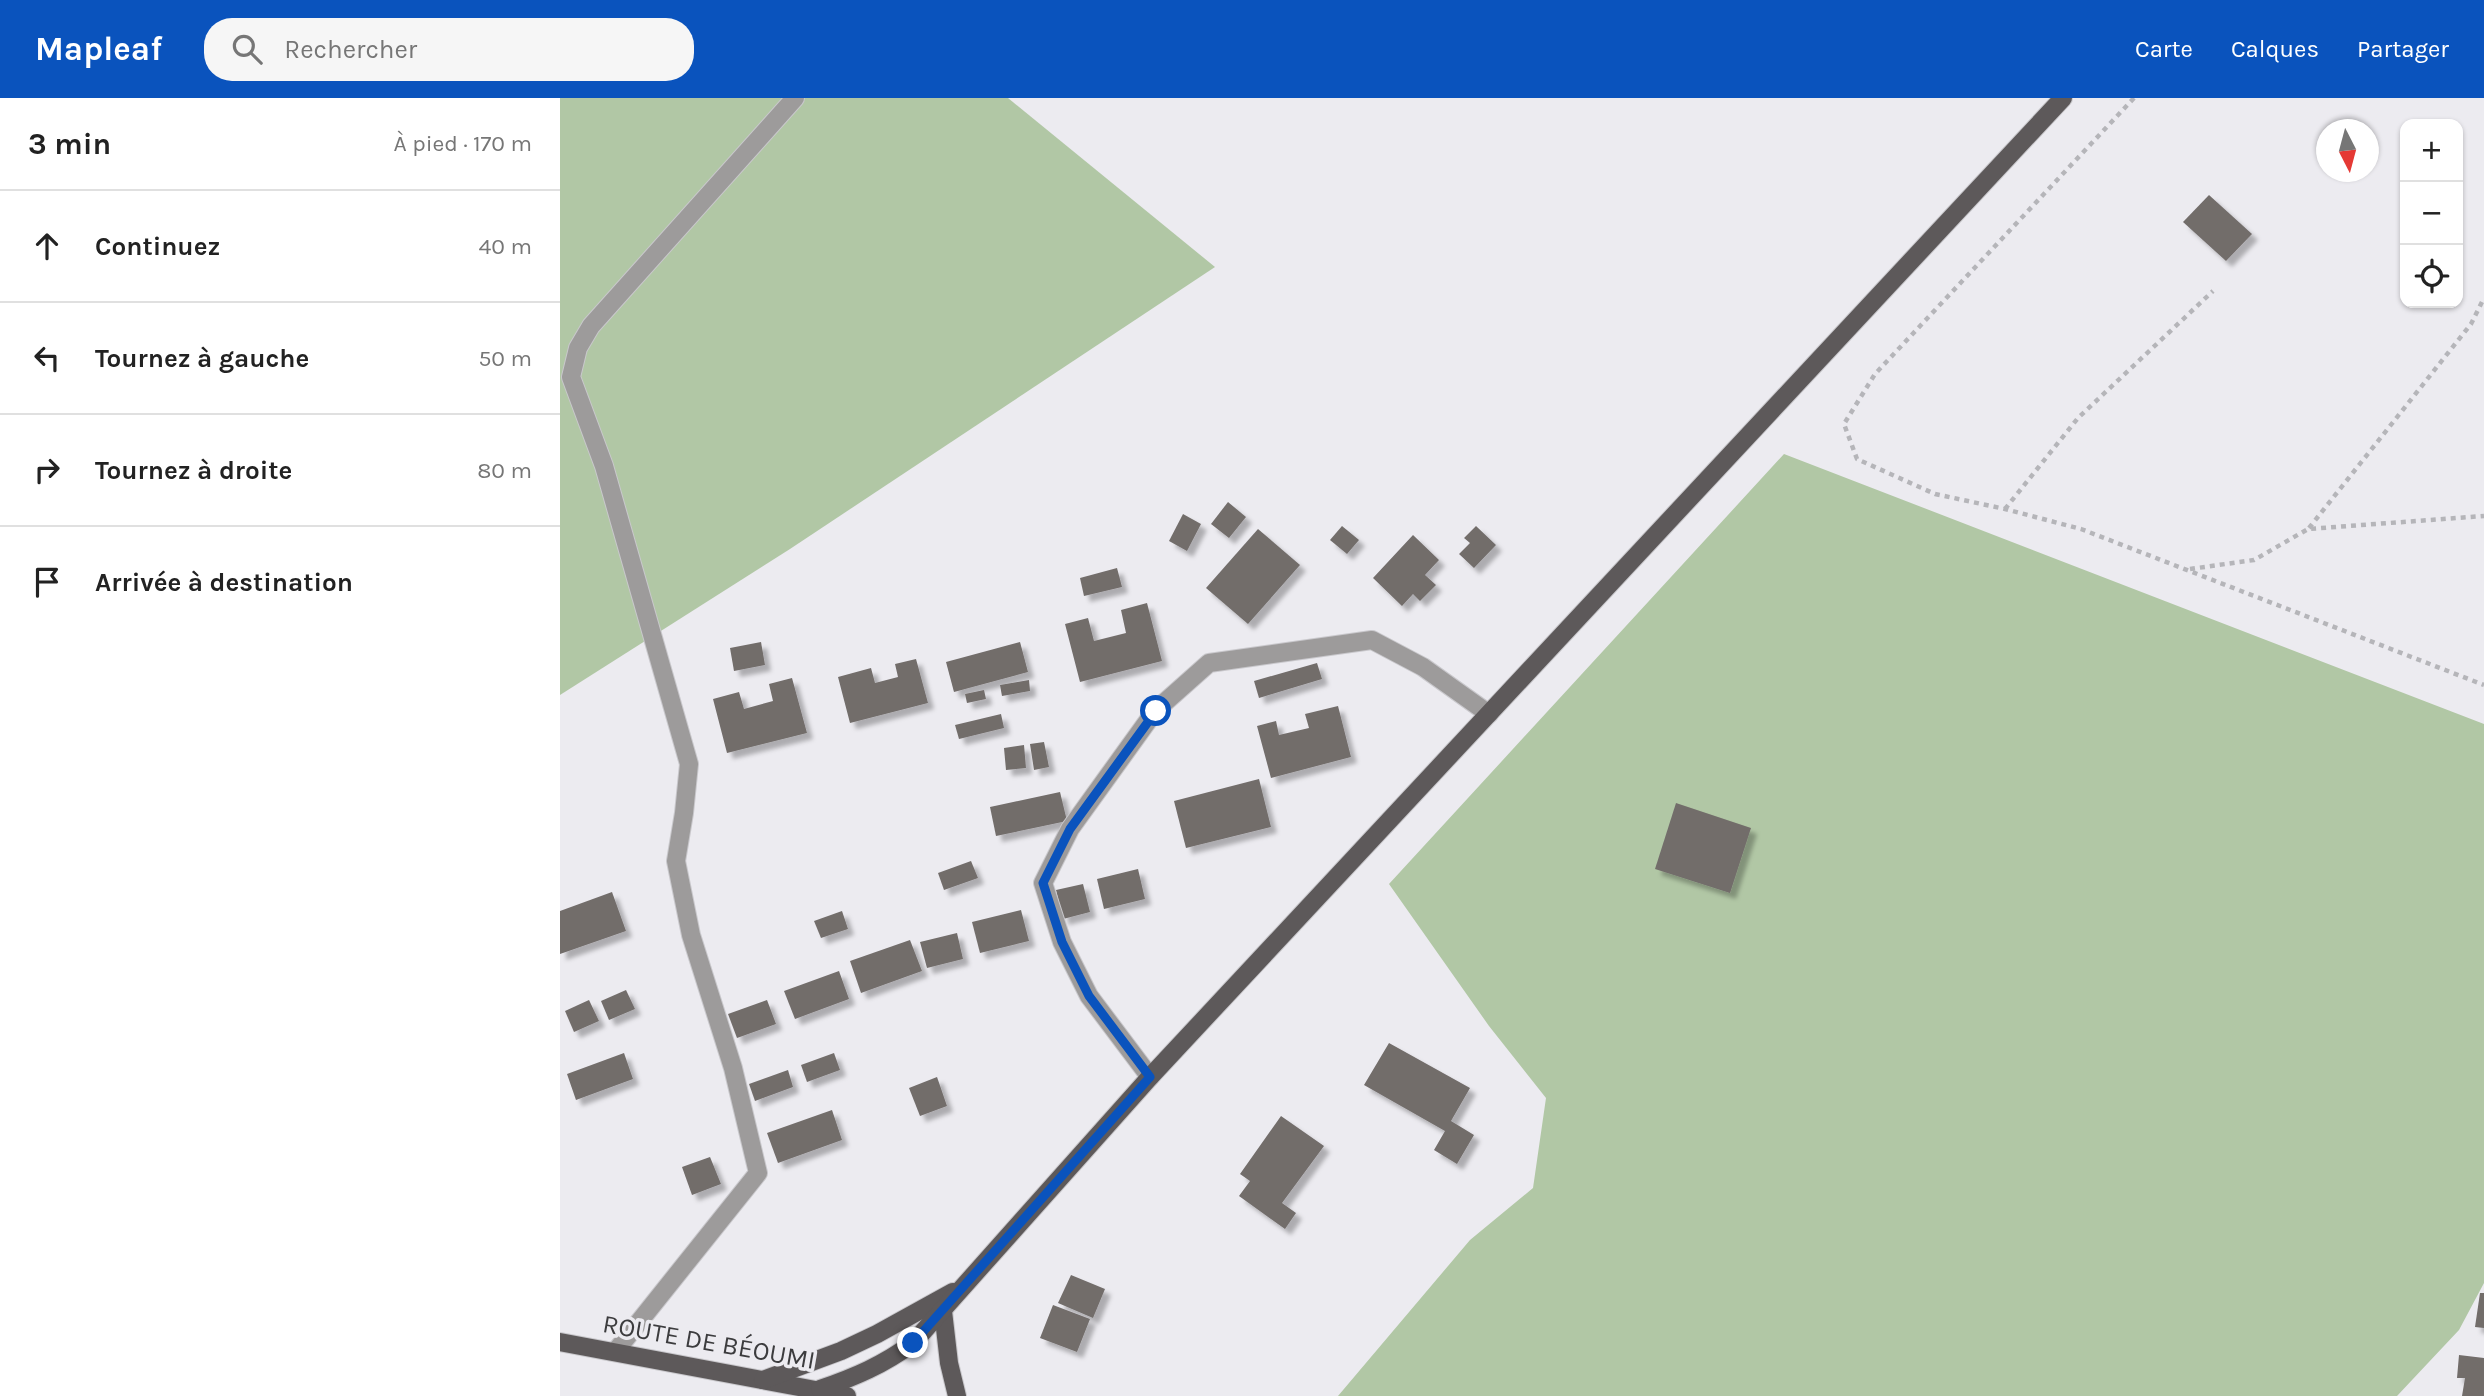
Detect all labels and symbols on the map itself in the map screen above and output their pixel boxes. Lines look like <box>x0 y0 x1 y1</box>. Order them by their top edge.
north arrow <box>2316 119 2379 182</box>
route start <box>1140 695 1171 726</box>
street label: ROUTE DE BÉOUMI <box>600 1307 818 1376</box>
route end <box>897 1327 928 1358</box>

